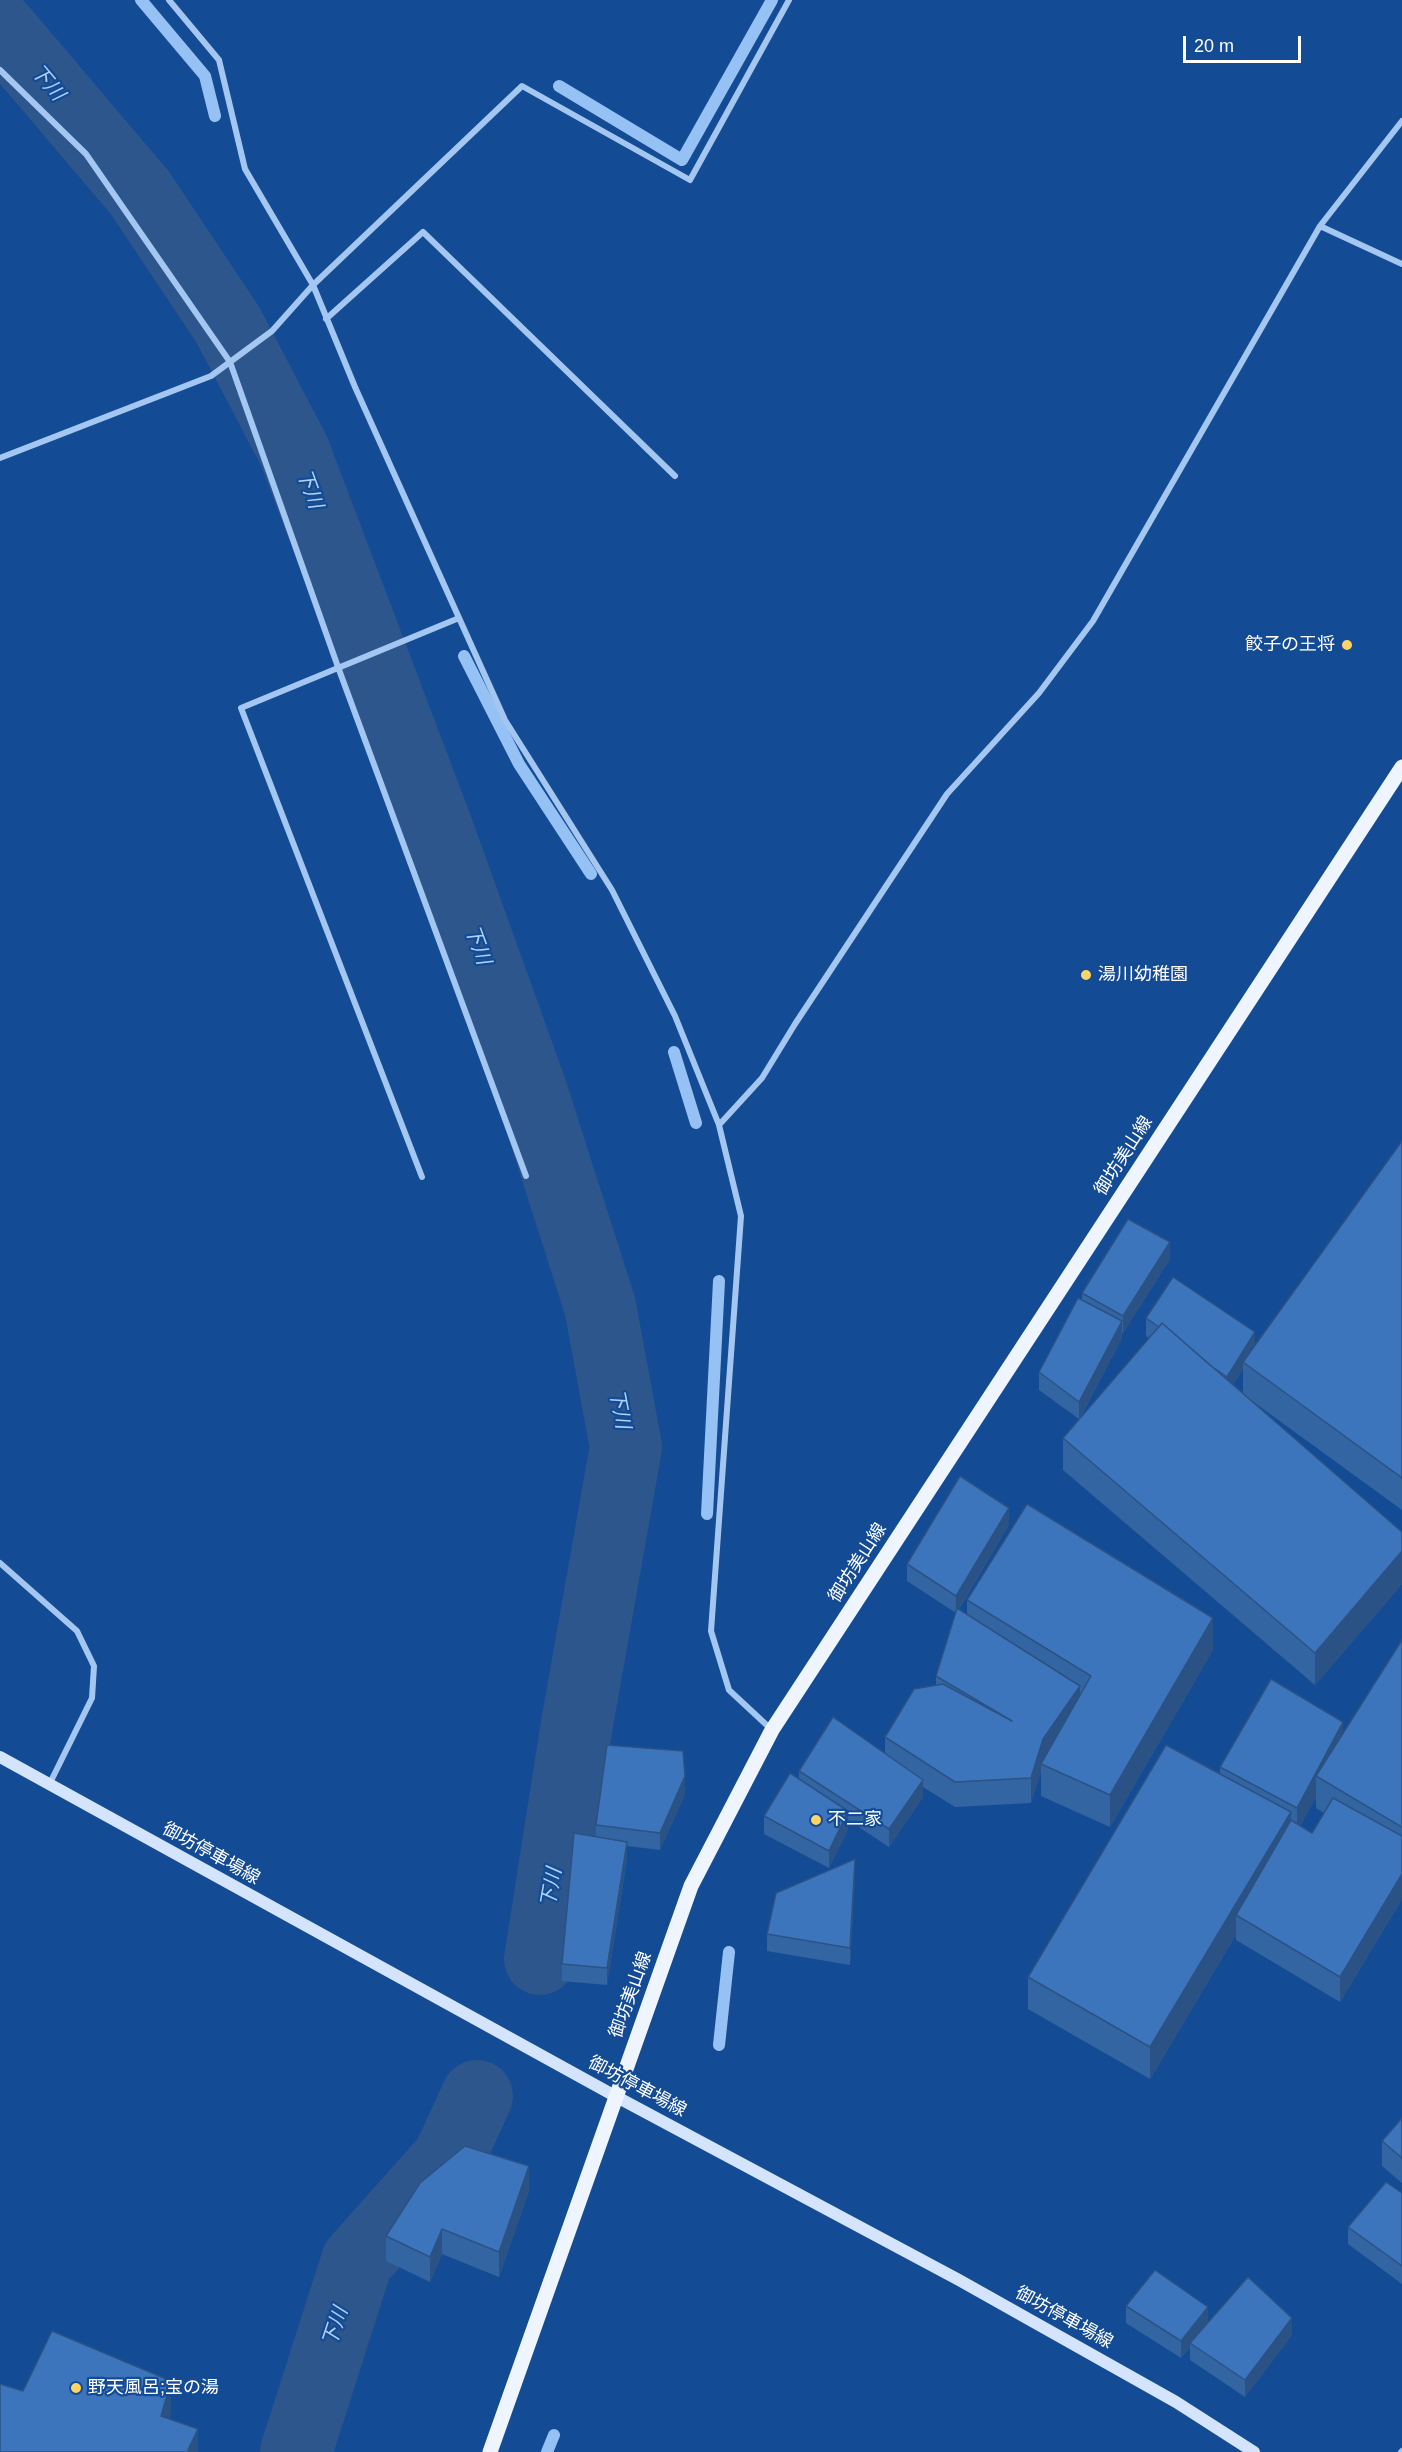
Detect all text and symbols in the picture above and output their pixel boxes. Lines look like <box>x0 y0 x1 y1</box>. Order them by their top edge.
scale bar <box>1186 24 1304 62</box>
text: 20 m <box>1194 36 1234 56</box>
water label: 下川 <box>25 60 69 106</box>
water label: 下川 <box>291 466 327 512</box>
place label: 餃子の王将 <box>1245 634 1335 656</box>
marker: 餃子の王将 <box>1340 638 1354 652</box>
water label: 下川 <box>459 922 495 968</box>
place label: 湯川幼稚園 <box>1098 964 1188 986</box>
marker: 湯川幼稚園 <box>1079 968 1093 982</box>
street label: 御坊美山線 <box>1090 1112 1158 1200</box>
water label: 下川 <box>603 1387 635 1431</box>
street label: 御坊美山線 <box>824 1519 892 1607</box>
place label: 不二家 <box>828 1809 882 1831</box>
marker: 不二家 <box>809 1813 823 1827</box>
street label: 御坊停車場線 <box>159 1818 263 1890</box>
water label: 下川 <box>537 1866 567 1910</box>
street label: 御坊美山線 <box>605 1949 657 2041</box>
street label: 御坊停車場線 <box>584 2052 690 2122</box>
street label: 御坊停車場線 <box>1012 2282 1116 2354</box>
water label: 下川 <box>318 2304 354 2350</box>
place label: 野天風呂;宝の湯 <box>88 2377 219 2399</box>
marker: 野天風呂;宝の湯 <box>69 2381 83 2395</box>

